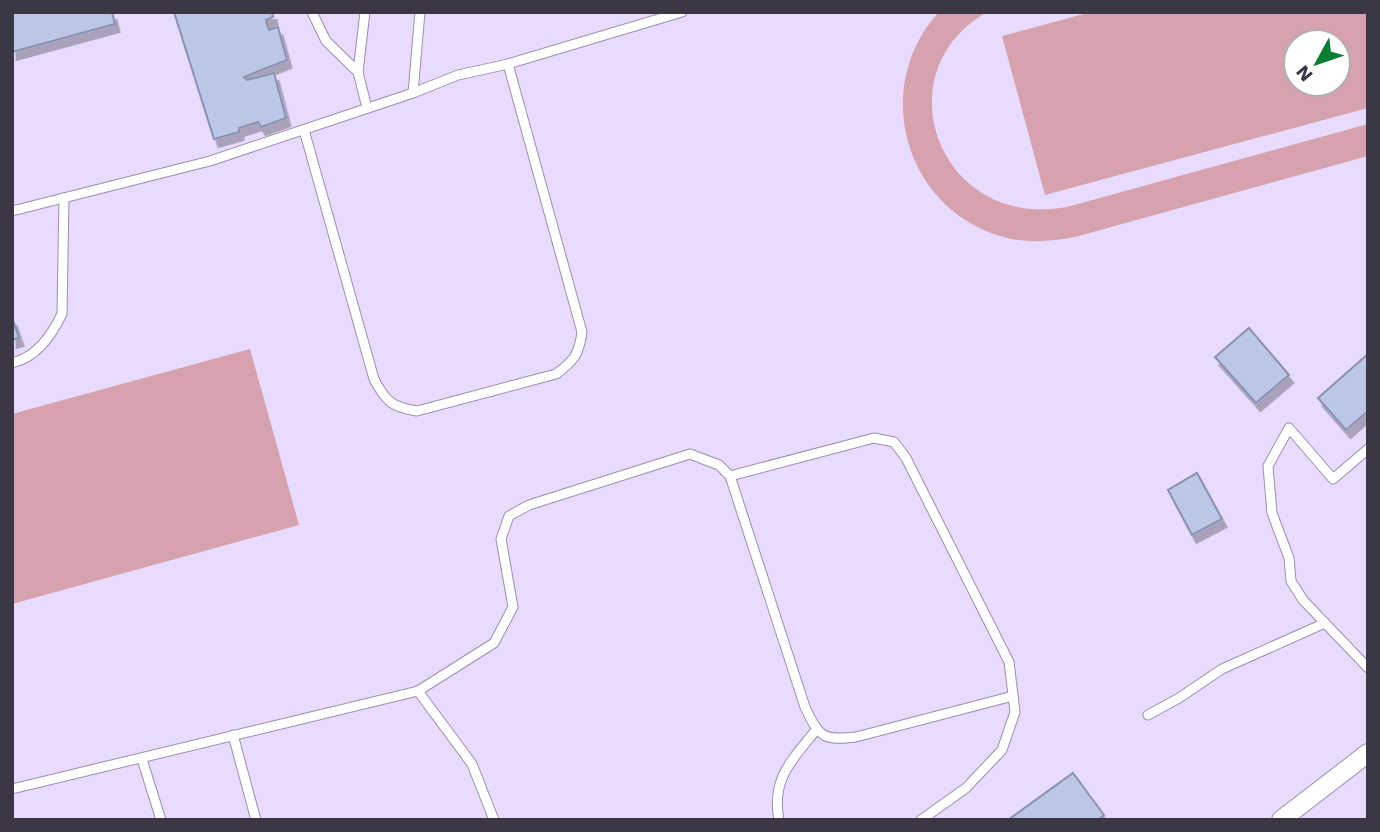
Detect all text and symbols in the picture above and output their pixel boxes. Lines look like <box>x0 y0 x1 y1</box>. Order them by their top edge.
north arrow <box>1282 28 1352 98</box>
text: N <box>1291 61 1318 86</box>

